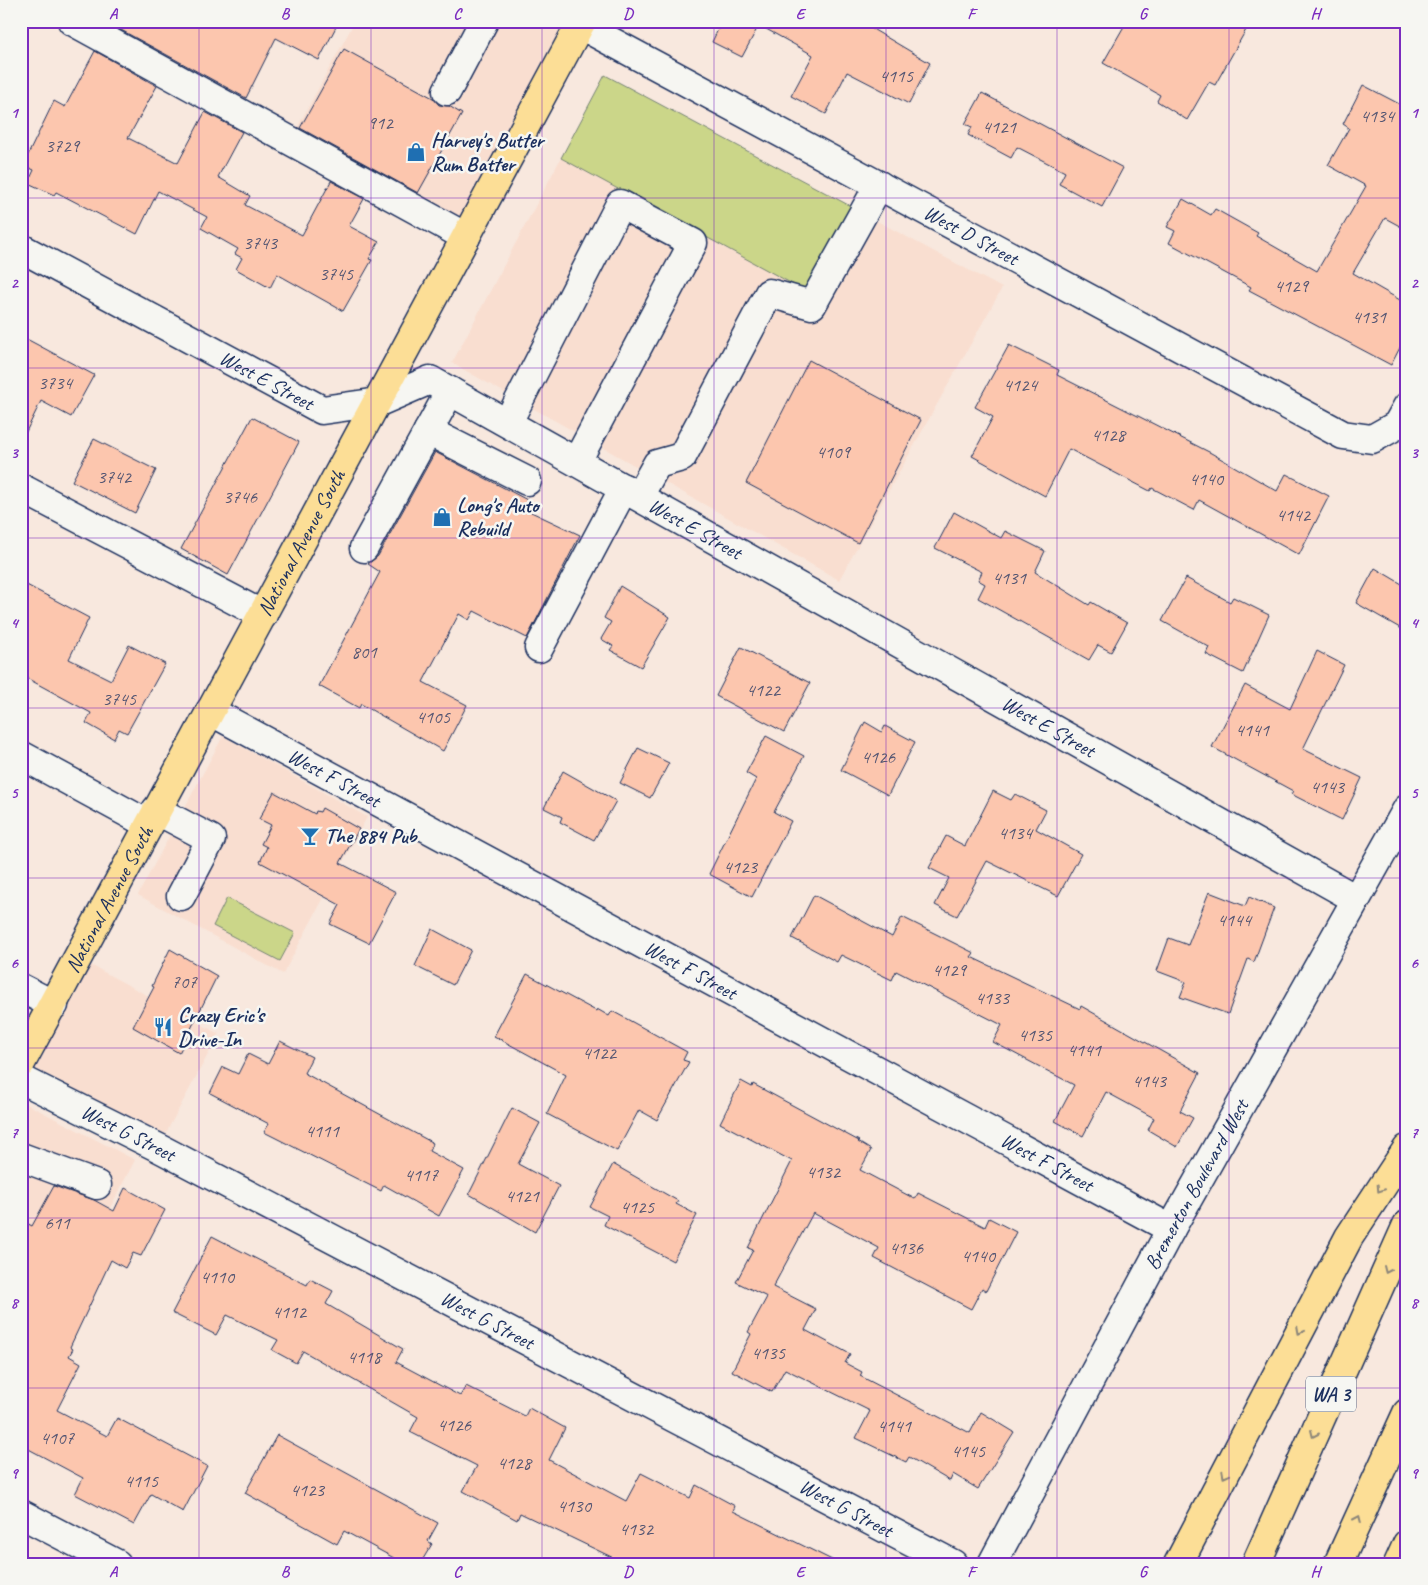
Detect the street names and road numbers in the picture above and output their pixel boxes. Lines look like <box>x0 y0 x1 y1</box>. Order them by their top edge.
street label: West D Street <box>919 199 1025 272</box>
street label: West E Street <box>215 344 320 417</box>
street label: National Avenue South <box>251 464 352 620</box>
street label: West E Street <box>644 492 748 566</box>
street label: West E Street <box>997 690 1102 764</box>
street label: West F Street <box>283 742 387 814</box>
street label: National Avenue South <box>59 820 160 977</box>
street label: West F Street <box>640 935 743 1006</box>
street label: Bremerton Boulevard West <box>1139 1093 1255 1274</box>
street label: West G Street <box>77 1098 182 1168</box>
street label: West F Street <box>996 1127 1100 1199</box>
street label: West G Street <box>436 1285 540 1356</box>
road number: WA 3 <box>1306 1376 1356 1412</box>
street label: West G Street <box>795 1473 899 1544</box>

